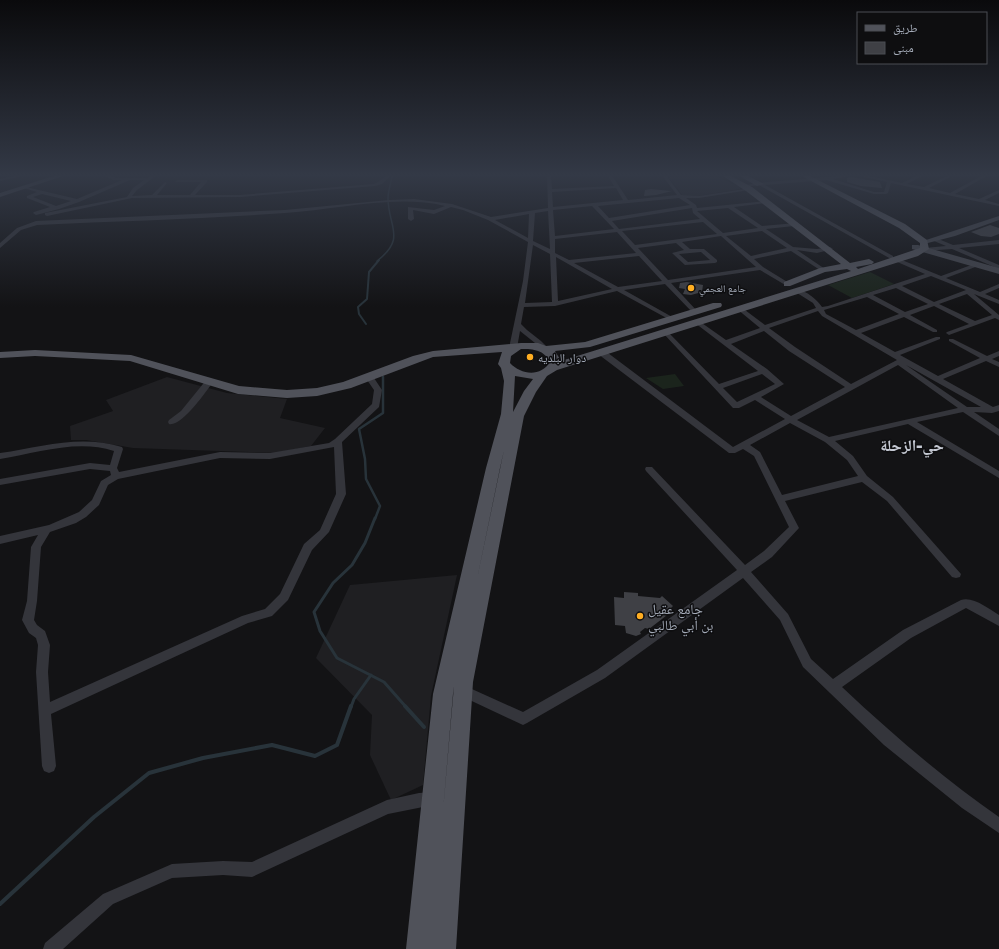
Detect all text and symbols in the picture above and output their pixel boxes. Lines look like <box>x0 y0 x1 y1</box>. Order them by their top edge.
legend <box>857 12 987 64</box>
text: طريق <box>893 20 918 35</box>
text: مبنى <box>893 40 914 55</box>
place label: جامع العجمي <box>699 282 747 297</box>
marker: جامع العجمي <box>686 283 696 293</box>
place label: دوار البلديه <box>538 350 586 365</box>
marker: دوار البلديه <box>525 352 535 362</box>
district label: حي-الزحلة <box>880 435 944 458</box>
place label: جامع عقيل بن أبي طالبي <box>648 600 713 636</box>
marker: جامع عقيل بن أبي طالبي <box>635 611 645 621</box>

